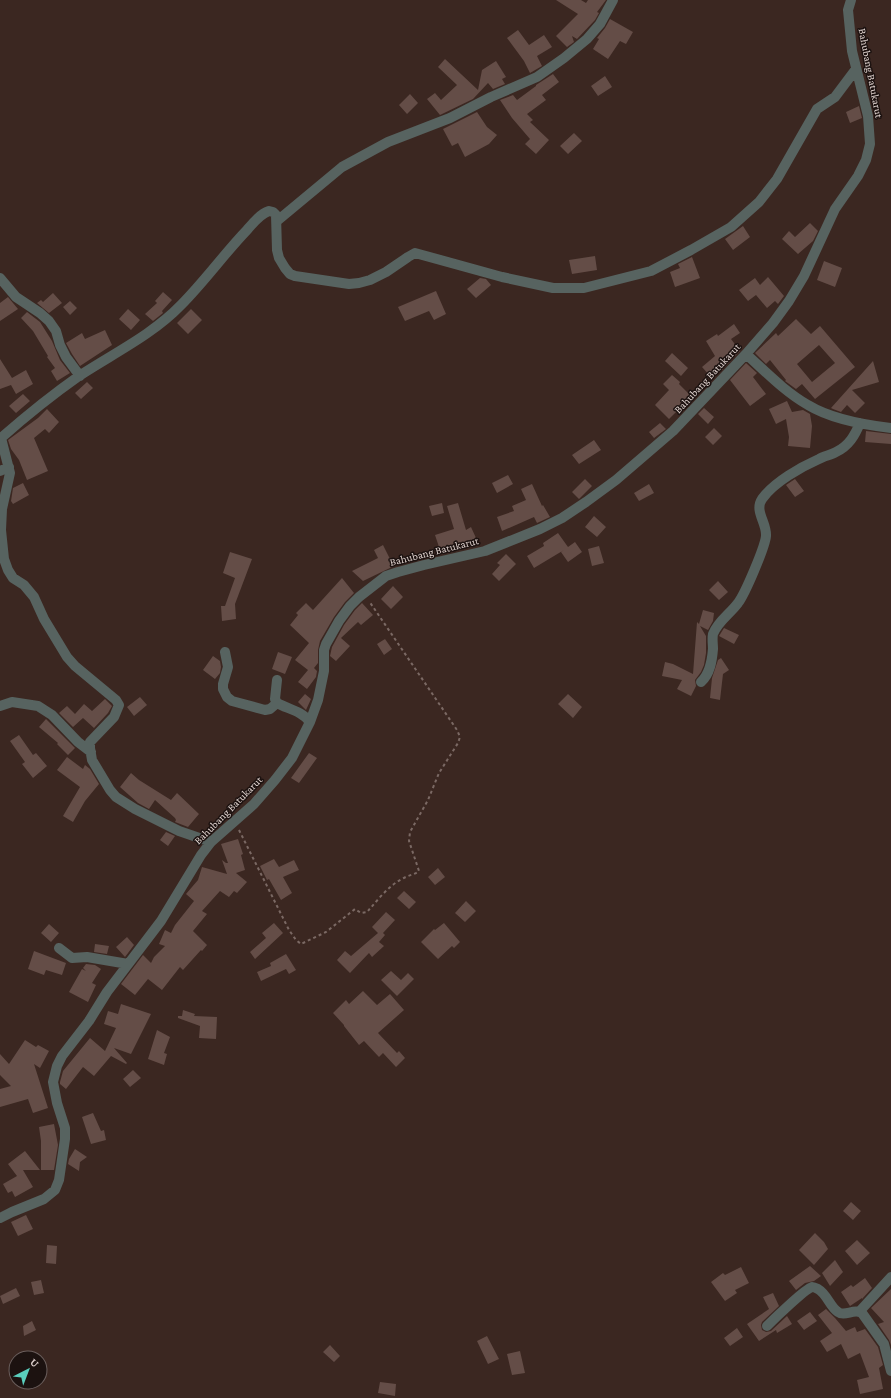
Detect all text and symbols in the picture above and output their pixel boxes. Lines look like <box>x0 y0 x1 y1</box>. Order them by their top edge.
street label: Bahubang Batukarut <box>855 27 886 119</box>
street label: Bahubang Batukarut <box>672 340 743 416</box>
street label: Bahubang Batukarut <box>388 534 480 569</box>
street label: Bahubang Batukarut <box>192 773 265 847</box>
north arrow <box>8 1350 48 1390</box>
text: U <box>28 1356 42 1370</box>

